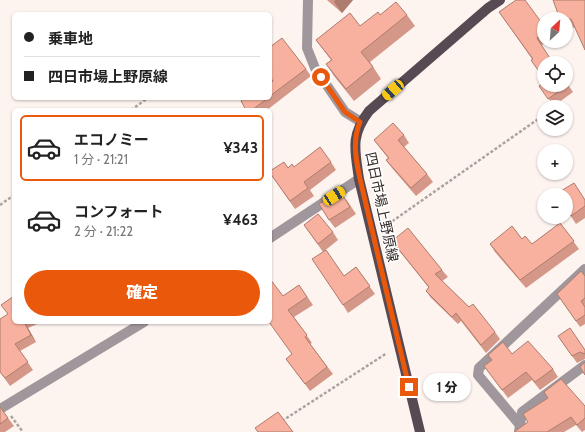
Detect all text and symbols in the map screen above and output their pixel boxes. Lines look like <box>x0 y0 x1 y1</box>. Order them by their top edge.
north arrow <box>537 12 573 48</box>
map controls <box>537 12 573 224</box>
text: 乗車地 <box>48 30 93 48</box>
button: locate <box>537 56 573 92</box>
text: 四日市場上野原線 <box>48 68 168 86</box>
route start <box>312 68 330 86</box>
car <box>380 78 406 102</box>
button: layers <box>537 100 573 136</box>
icon: car <box>26 130 62 166</box>
text: エコノミー <box>74 131 149 149</box>
text: ¥343 <box>223 139 258 157</box>
button: + <box>537 144 573 180</box>
street label: 四日市場上野原線 <box>362 150 402 264</box>
text: 1 分 · 21:21 <box>74 151 128 167</box>
car <box>321 184 347 208</box>
button: − <box>537 188 573 224</box>
icon: car <box>26 202 62 238</box>
text: コンフォート <box>74 203 164 221</box>
text: ¥463 <box>223 211 258 229</box>
text: 2 分 · 21:22 <box>74 223 133 239</box>
button: 確定 <box>24 270 260 316</box>
callout: 1 分 <box>423 373 471 401</box>
route end <box>400 378 418 396</box>
text: 1 分 <box>437 379 457 395</box>

